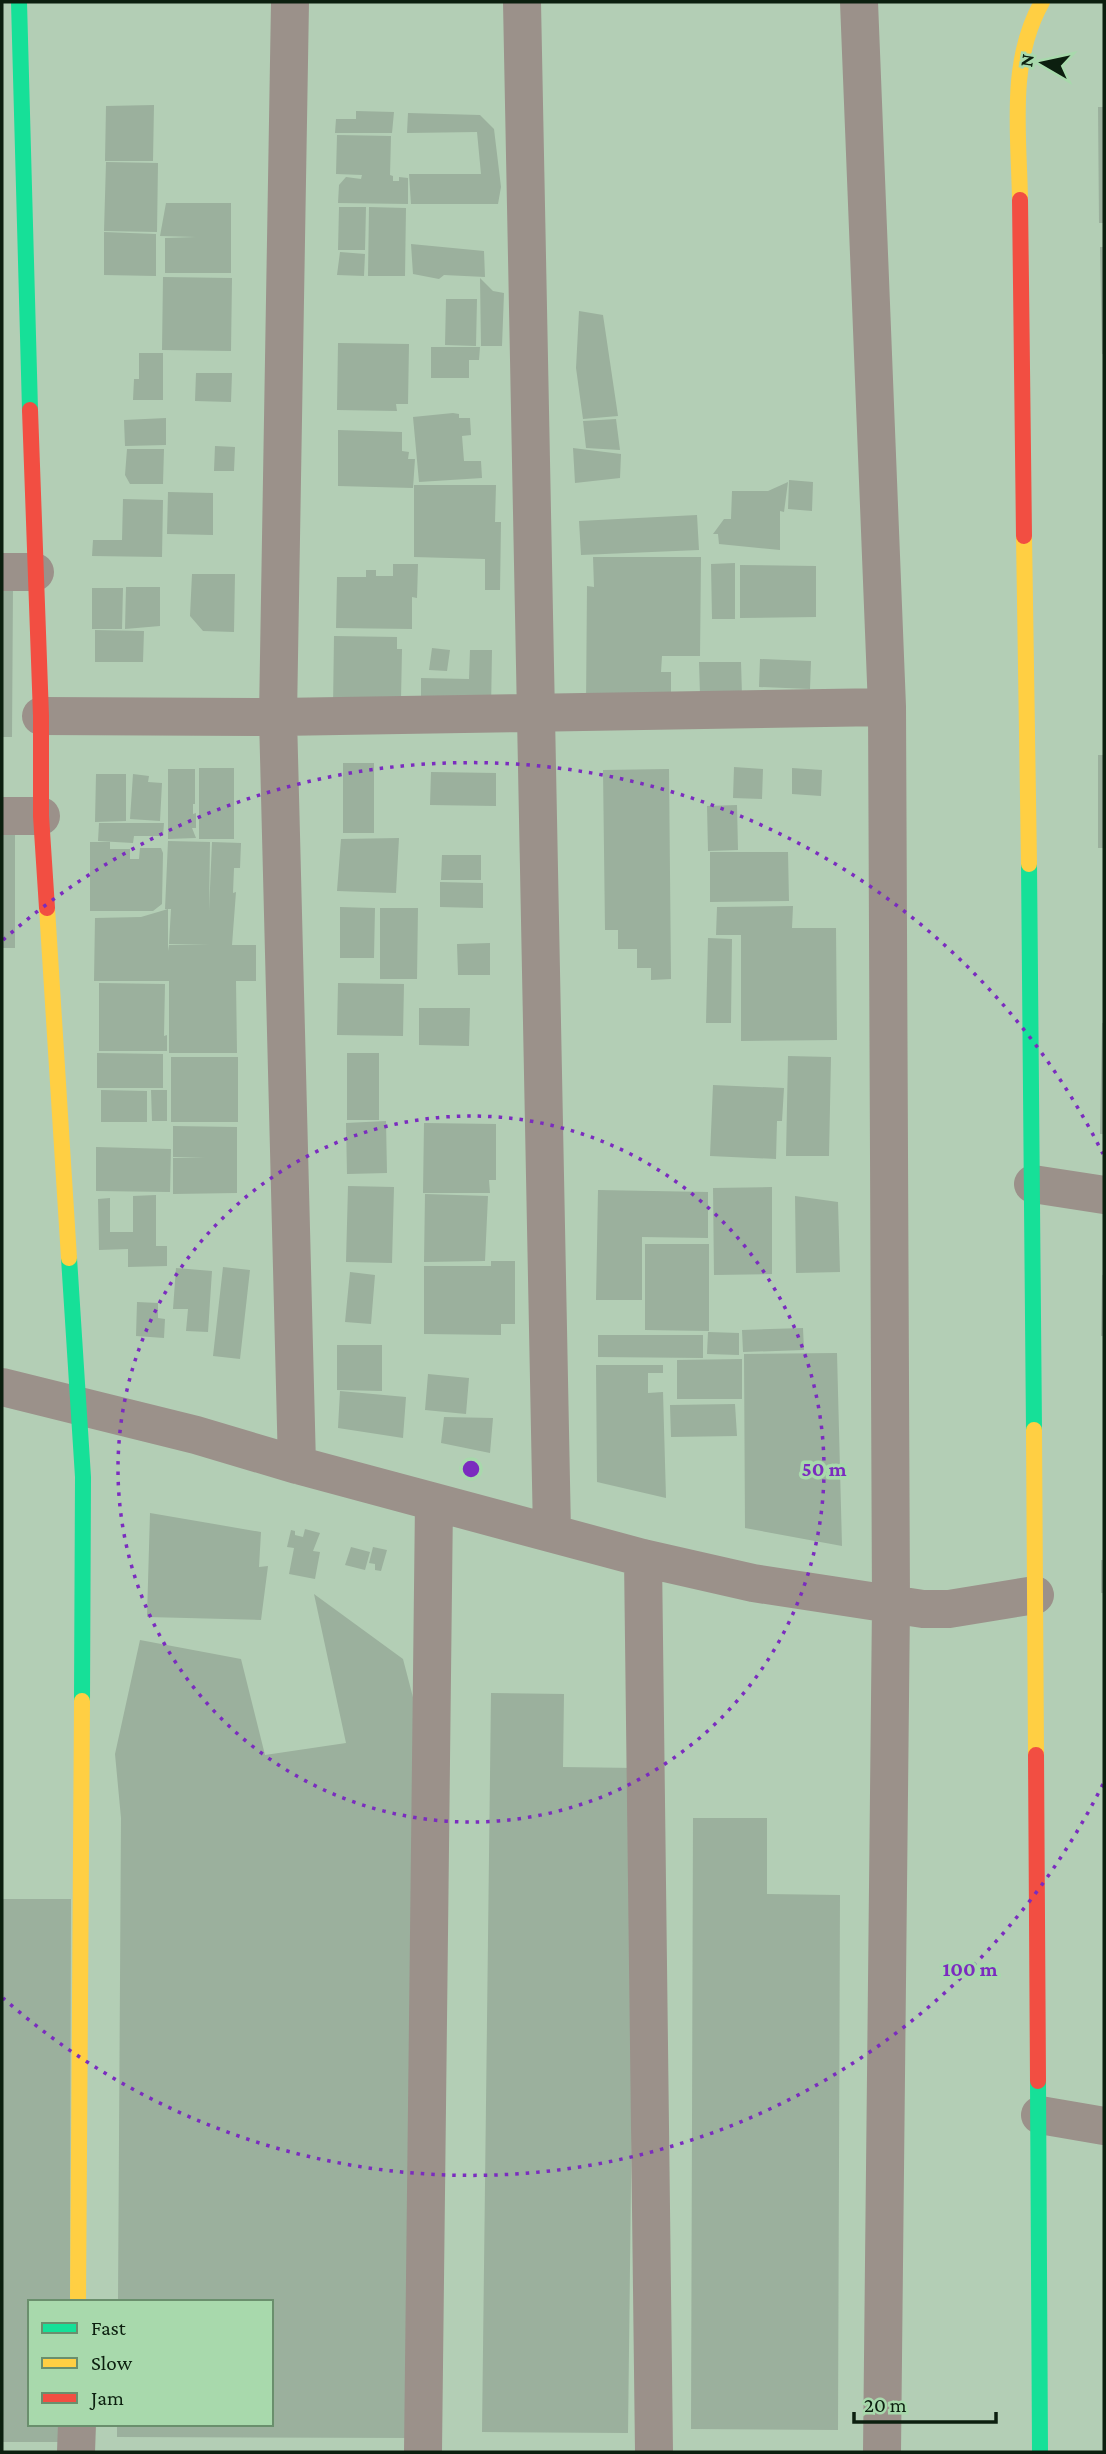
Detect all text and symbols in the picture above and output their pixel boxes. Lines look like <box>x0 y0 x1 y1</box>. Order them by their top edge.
north arrow <box>1008 28 1078 98</box>
text: N <box>1015 52 1038 68</box>
centre of rings <box>459 1457 483 1481</box>
text: 50 m <box>802 1457 847 1481</box>
text: 100 m <box>942 1957 998 1981</box>
legend <box>28 2300 273 2426</box>
text: Fast <box>91 2316 127 2340</box>
text: Slow <box>91 2351 133 2375</box>
scale bar <box>854 2380 996 2424</box>
text: Jam <box>89 2386 124 2410</box>
text: 20 m <box>864 2393 907 2417</box>

